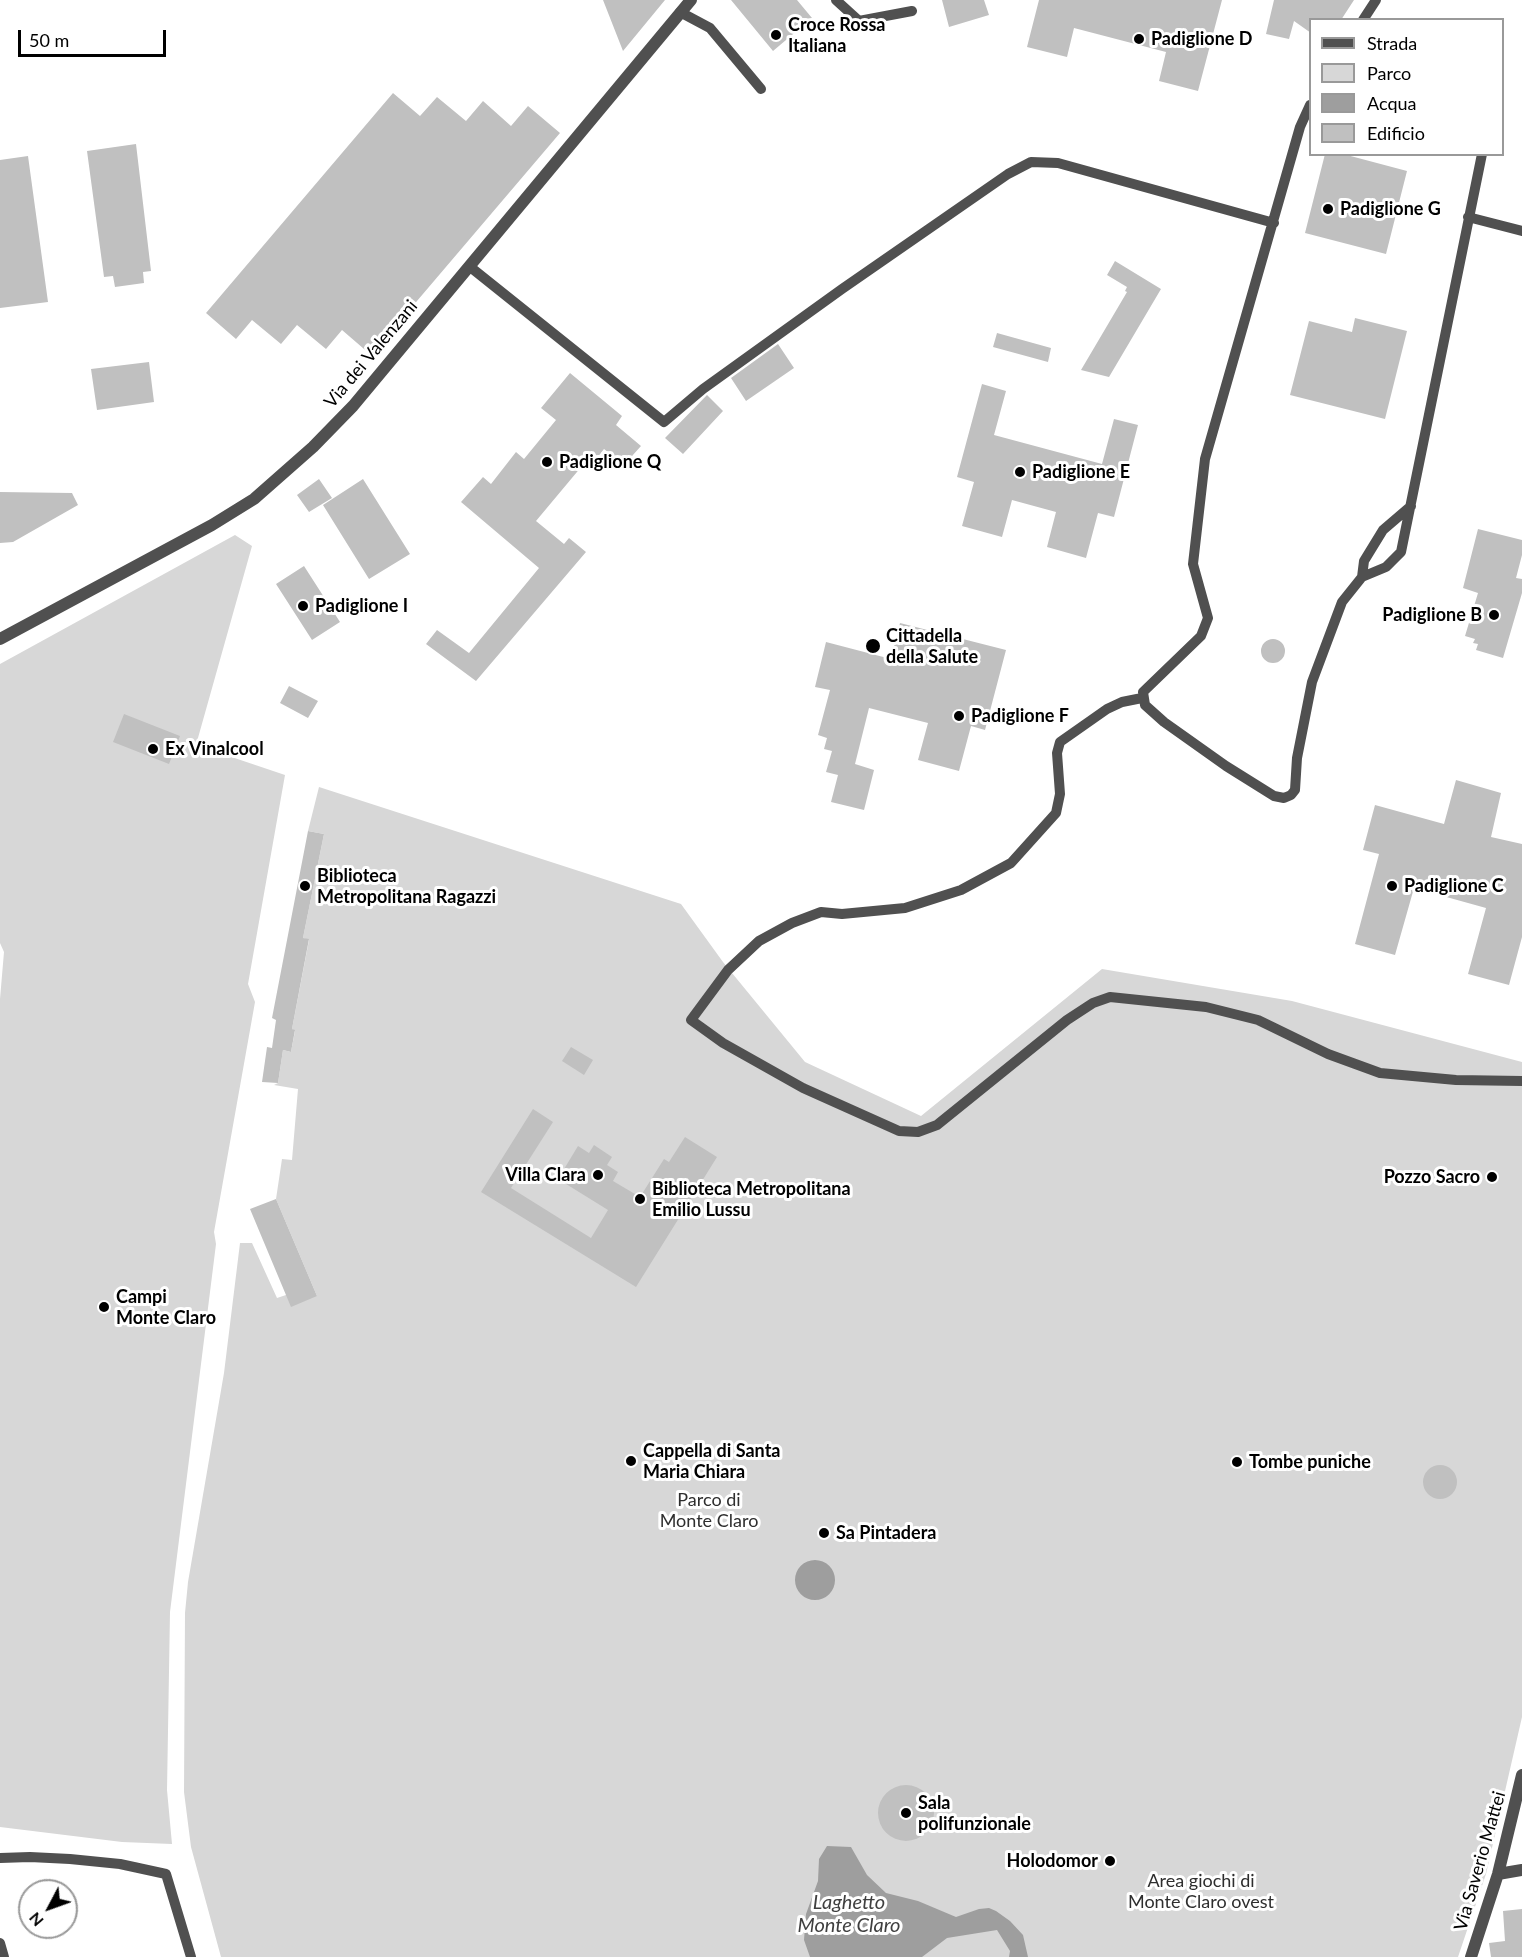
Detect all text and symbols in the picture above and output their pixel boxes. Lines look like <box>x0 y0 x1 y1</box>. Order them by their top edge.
place label: Croce Rossa Italiana <box>788 14 885 57</box>
scale bar <box>21 18 170 56</box>
legend <box>1309 18 1504 156</box>
marker: Croce Rossa Italiana <box>769 28 783 42</box>
place label: Padiglione D <box>1151 28 1253 50</box>
text: 50 m <box>29 29 69 51</box>
marker: Padiglione D <box>1132 32 1146 46</box>
text: Strada <box>1367 32 1417 54</box>
text: Parco <box>1367 62 1411 84</box>
text: Acqua <box>1367 92 1416 114</box>
text: Edificio <box>1367 122 1425 144</box>
place label: Padiglione G <box>1340 198 1441 220</box>
marker: Padiglione G <box>1321 202 1335 216</box>
street label: Via dei Valenzani <box>320 296 422 412</box>
place label: Padiglione Q <box>559 451 661 473</box>
marker: Padiglione Q <box>540 455 554 469</box>
place label: Padiglione E <box>1032 461 1130 483</box>
marker: Padiglione E <box>1013 465 1027 479</box>
place label: Padiglione I <box>315 595 408 617</box>
marker: Padiglione I <box>296 599 310 613</box>
place label: Padiglione B <box>1382 604 1482 626</box>
marker: Padiglione B <box>1487 608 1501 622</box>
place label: Cittadella della Salute <box>886 625 978 668</box>
marker: Cittadella della Salute <box>864 637 882 655</box>
place label: Padiglione F <box>971 705 1069 727</box>
marker: Padiglione F <box>952 709 966 723</box>
place label: Ex Vinalcool <box>165 738 264 760</box>
marker: Ex Vinalcool <box>146 742 160 756</box>
place label: Biblioteca Metropolitana Ragazzi <box>317 865 496 908</box>
place label: Padiglione C <box>1404 875 1504 897</box>
marker: Biblioteca Metropolitana Ragazzi <box>298 879 312 893</box>
marker: Padiglione C <box>1385 879 1399 893</box>
place label: Villa Clara <box>505 1164 586 1186</box>
place label: Pozzo Sacro <box>1384 1166 1480 1188</box>
marker: Villa Clara <box>591 1168 605 1182</box>
marker: Pozzo Sacro <box>1485 1170 1499 1184</box>
place label: Biblioteca Metropolitana Emilio Lussu <box>652 1178 851 1220</box>
marker: Biblioteca Metropolitana Emilio Lussu <box>633 1192 647 1206</box>
place label: Campi Monte Claro <box>116 1286 216 1328</box>
marker: Campi Monte Claro <box>97 1300 111 1314</box>
place label: Cappella di Santa Maria Chiara <box>643 1440 780 1482</box>
place label: Tombe puniche <box>1249 1451 1371 1473</box>
marker: Cappella di Santa Maria Chiara <box>624 1454 638 1468</box>
marker: Tombe puniche <box>1230 1455 1244 1469</box>
park label: Parco di Monte Claro <box>660 1489 758 1532</box>
place label: Sa Pintadera <box>836 1522 936 1544</box>
marker: Sa Pintadera <box>817 1526 831 1540</box>
street label: Via Saverio Mattei <box>1450 1789 1510 1933</box>
place label: Sala polifunzionale <box>918 1792 1031 1834</box>
marker: Sala polifunzionale <box>899 1806 913 1820</box>
place label: Holodomor <box>1007 1850 1098 1872</box>
marker: Holodomor <box>1103 1854 1117 1868</box>
park label: Area giochi di Monte Claro ovest <box>1128 1870 1274 1912</box>
north arrow <box>18 1879 78 1939</box>
water label: Laghetto Monte Claro <box>798 1891 900 1938</box>
text: N <box>24 1909 47 1931</box>

